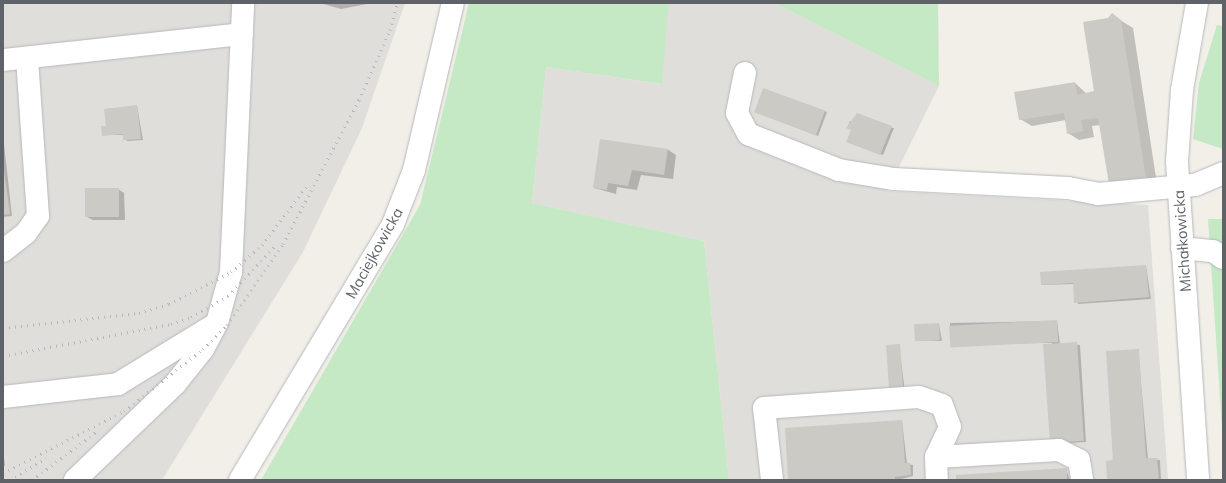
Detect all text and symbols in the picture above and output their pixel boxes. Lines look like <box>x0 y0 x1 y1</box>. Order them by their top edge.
street label: Michałkowicka <box>1169 190 1195 292</box>
street label: Maciejkowicka <box>342 204 406 302</box>

